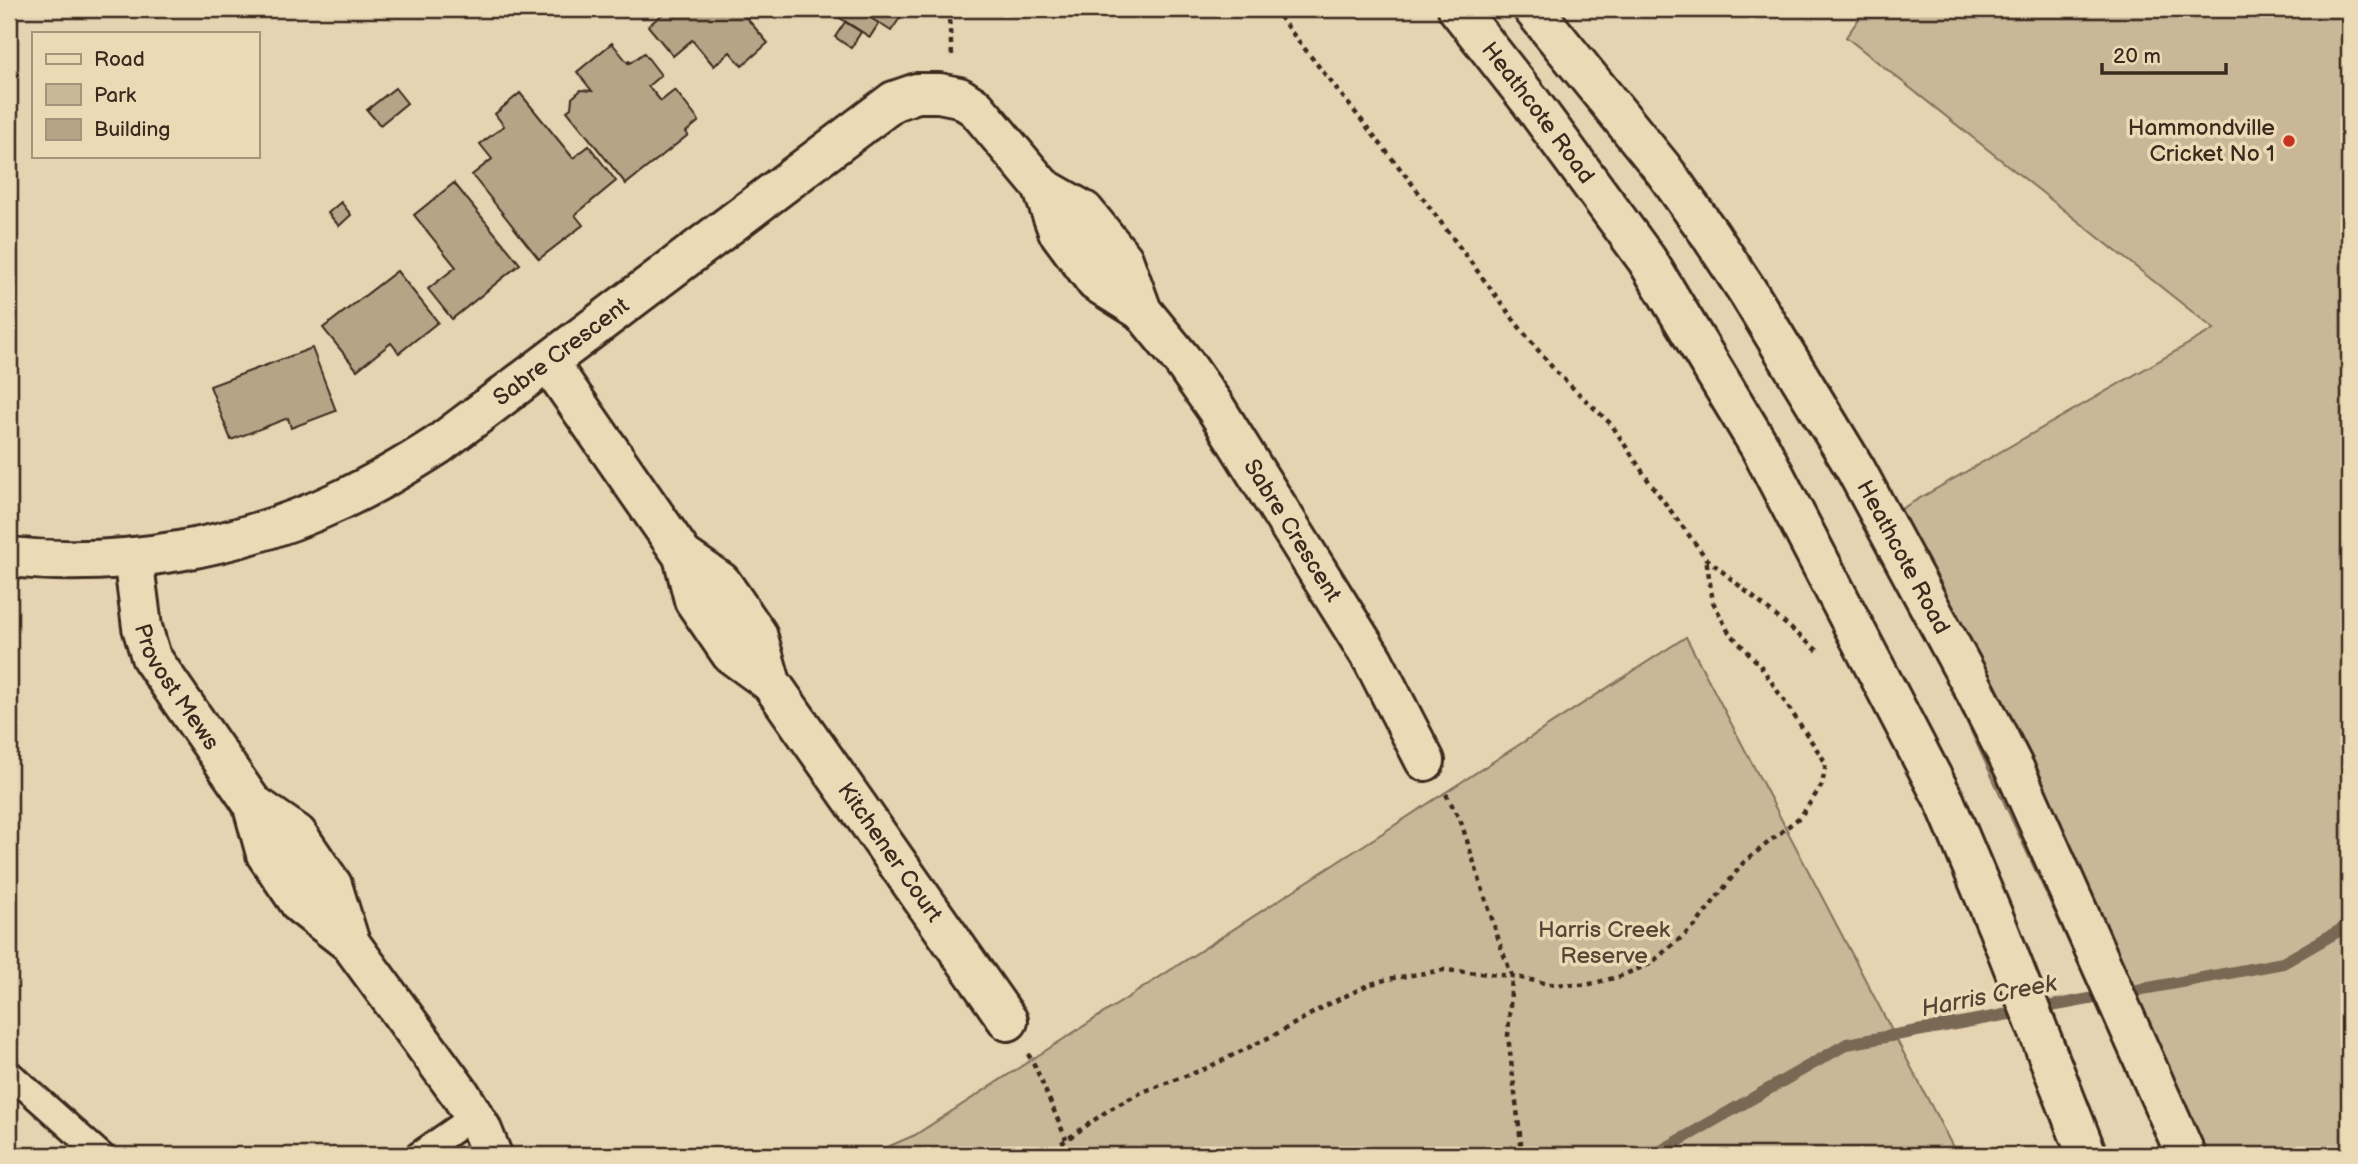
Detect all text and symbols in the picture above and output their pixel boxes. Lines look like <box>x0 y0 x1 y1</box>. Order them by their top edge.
legend <box>32 32 259 158</box>
scale bar <box>2102 32 2227 76</box>
street label: Heathcote Road <box>1475 36 1600 189</box>
text: 20 m <box>2113 44 2161 69</box>
text: Road <box>94 47 145 72</box>
text: Park <box>94 83 137 108</box>
place label: Hammondville Cricket No 1 <box>2128 114 2275 168</box>
text: Building <box>94 117 170 142</box>
marker: Hammondville Cricket No 1 <box>2281 133 2297 149</box>
street label: Sabre Crescent <box>488 292 635 412</box>
street label: Sabre Crescent <box>1237 454 1347 607</box>
street label: Heathcote Road <box>1850 476 1956 639</box>
street label: Provost Mews <box>128 620 225 756</box>
street label: Kitchener Court <box>831 777 948 928</box>
park label: Harris Creek Reserve <box>1538 916 1671 970</box>
water label: Harris Creek <box>1919 968 2060 1023</box>

